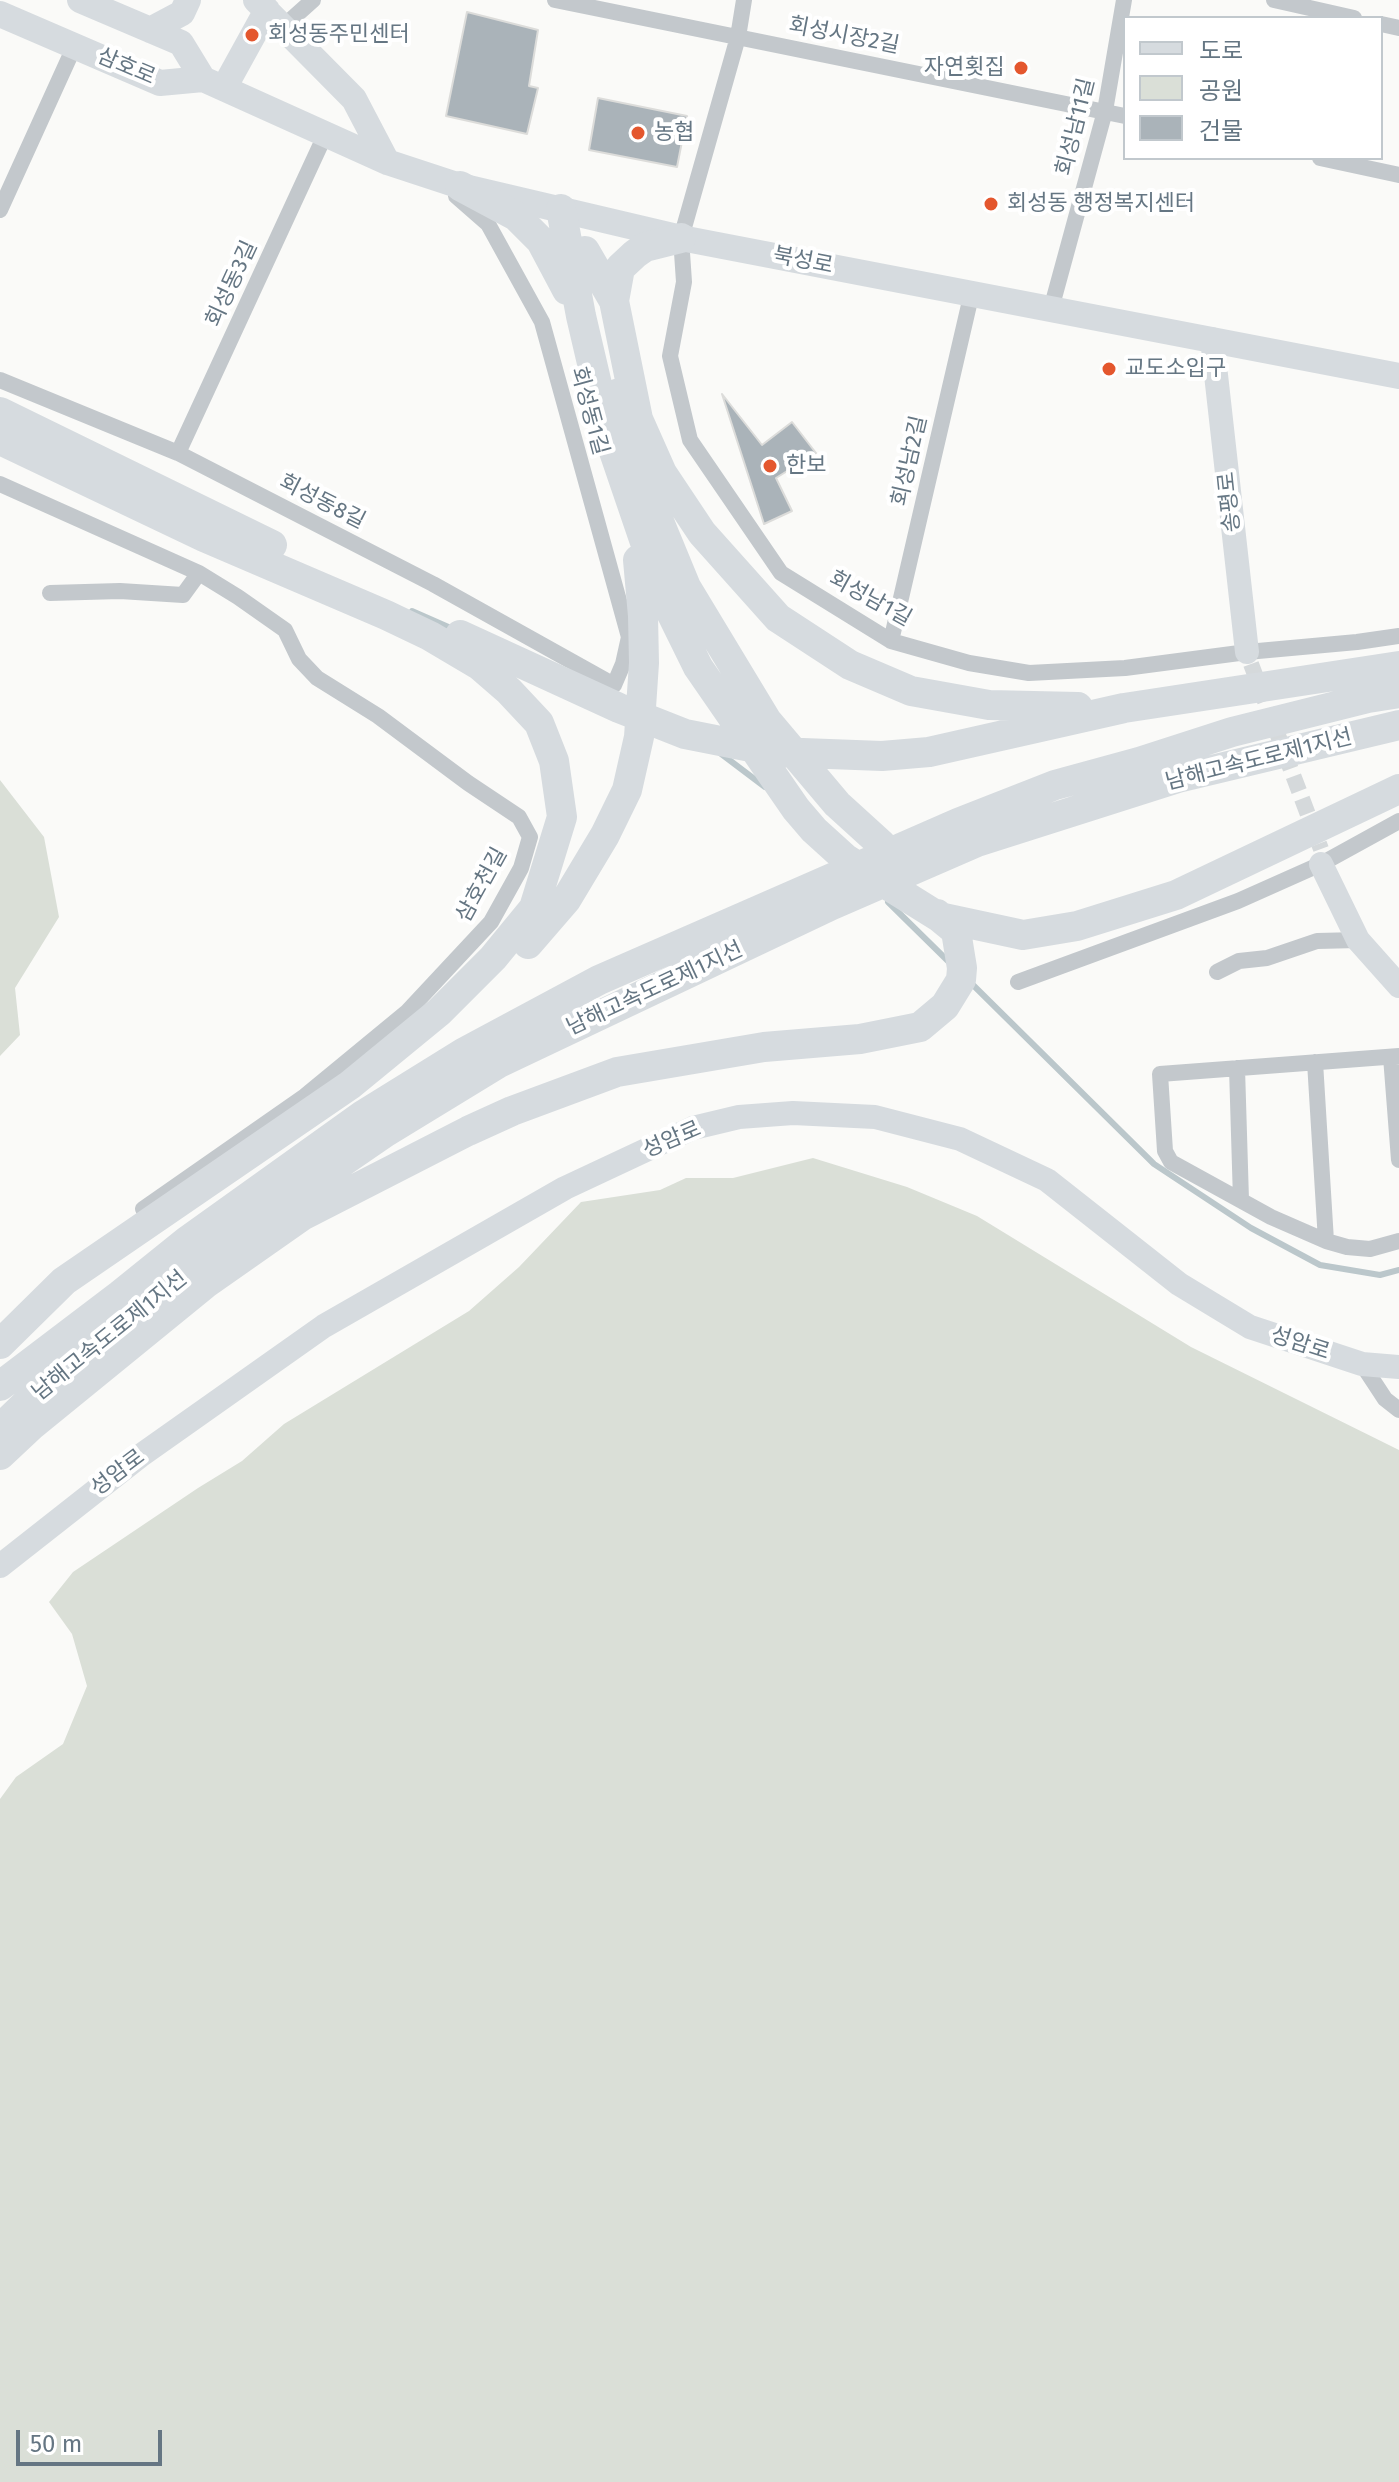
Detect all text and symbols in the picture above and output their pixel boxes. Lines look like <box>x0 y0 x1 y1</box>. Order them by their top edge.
street label: 회성시장2길 <box>786 12 902 60</box>
legend <box>1123 16 1383 160</box>
place label: 회성동주민센터 <box>268 22 410 48</box>
marker: 회성동주민센터 <box>243 26 261 44</box>
text: 도로 <box>1199 37 1243 65</box>
street label: 삼호로 <box>93 43 159 91</box>
place label: 자연횟집 <box>924 55 1005 81</box>
marker: 자연횟집 <box>1012 59 1030 77</box>
street label: 회성남11길 <box>1051 75 1101 179</box>
text: 공원 <box>1199 77 1243 105</box>
text: 건물 <box>1199 117 1243 145</box>
place label: 농협 <box>654 120 694 146</box>
marker: 농협 <box>629 124 647 142</box>
place label: 회성동 행정복지센터 <box>1007 191 1195 217</box>
marker: 회성동 행정복지센터 <box>982 195 1000 213</box>
street label: 회성동3길 <box>201 237 263 331</box>
street label: 북성로 <box>771 242 835 280</box>
place label: 교도소입구 <box>1125 356 1226 382</box>
marker: 교도소입구 <box>1100 360 1118 378</box>
street label: 회성동1길 <box>565 364 613 458</box>
street label: 회성남2길 <box>887 413 933 509</box>
place label: 한보 <box>786 453 826 479</box>
marker: 한보 <box>761 457 779 475</box>
street label: 회성동8길 <box>275 469 369 535</box>
street label: 송평로 <box>1214 470 1246 534</box>
street label: 회성남1길 <box>824 566 916 632</box>
street label: 남해고속도로제1지선 <box>1163 724 1355 796</box>
street label: 삼호천길 <box>451 843 513 927</box>
street label: 남해고속도로제1지선 <box>563 937 747 1041</box>
street label: 성암로 <box>639 1116 705 1164</box>
street label: 남해고속도로제1지선 <box>27 1265 193 1407</box>
street label: 성암로 <box>1267 1322 1333 1366</box>
street label: 성암로 <box>86 1444 150 1502</box>
scale bar <box>20 2414 166 2464</box>
text: 50 m <box>30 2430 82 2458</box>

